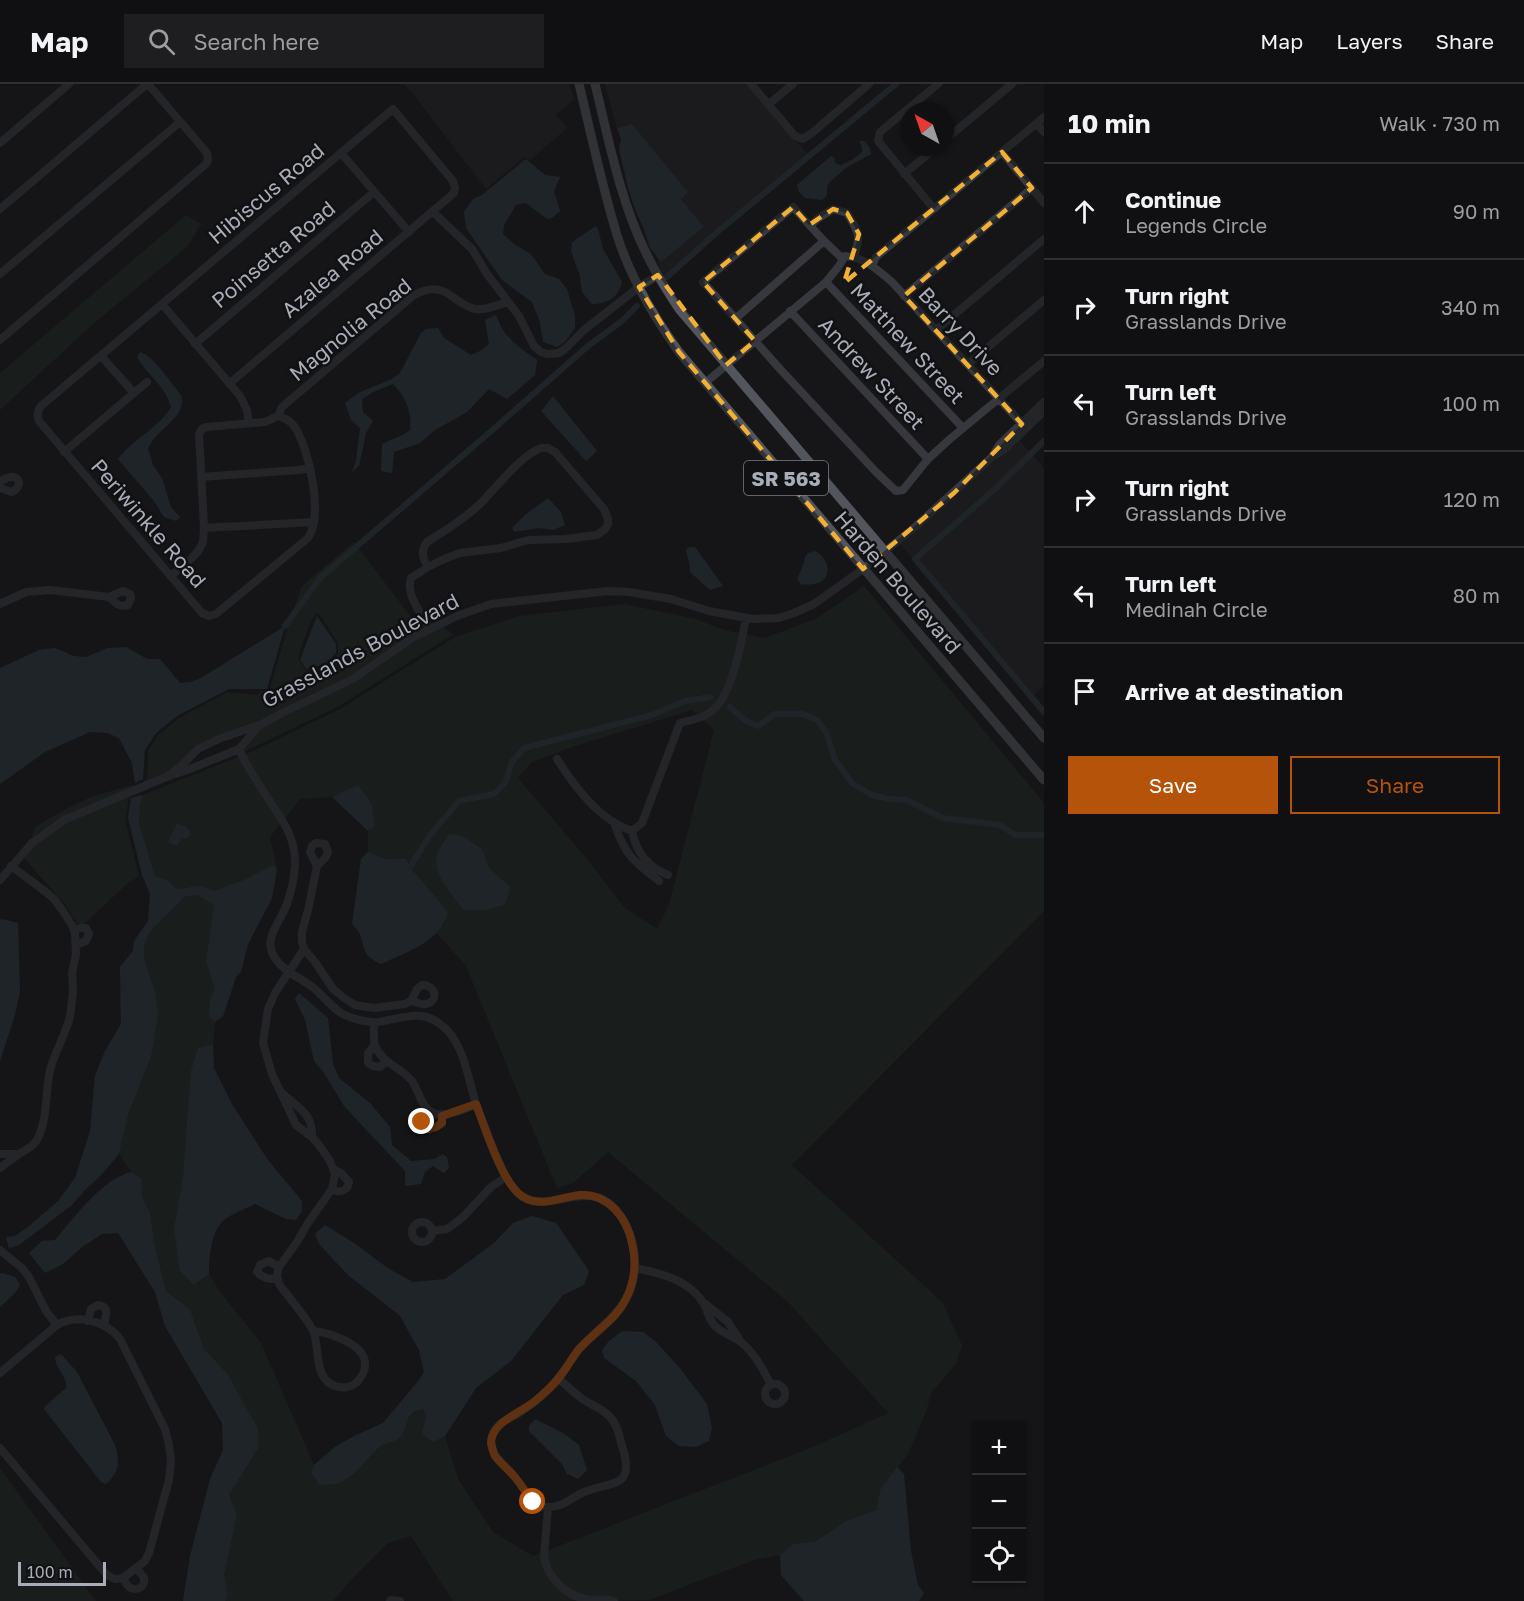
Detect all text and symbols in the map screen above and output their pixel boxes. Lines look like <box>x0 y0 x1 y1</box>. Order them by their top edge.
search box <box>124 14 544 68</box>
text: Map <box>30 25 88 58</box>
icon: search <box>145 25 178 58</box>
text: Search here <box>193 28 319 55</box>
text: Map <box>1260 28 1303 54</box>
text: Layers <box>1336 28 1403 54</box>
text: Share <box>1436 28 1494 54</box>
north arrow <box>900 102 954 156</box>
text: 10 min <box>1068 108 1150 139</box>
text: Walk · 730 m <box>1379 111 1500 135</box>
street label: Hibiscus Road <box>203 137 329 249</box>
text: Continue <box>1125 186 1221 213</box>
street label: Poinsetta Road <box>206 195 340 313</box>
icon: ahead <box>1068 195 1101 228</box>
text: 90 m <box>1453 199 1500 223</box>
text: Legends Circle <box>1125 213 1267 237</box>
street label: Azalea Road <box>276 223 388 323</box>
street label: Magnolia Road <box>284 272 416 386</box>
street label: Matthew Street <box>845 277 971 409</box>
street label: Barry Drive <box>913 281 1009 381</box>
text: Turn right <box>1125 282 1229 309</box>
icon: right <box>1068 291 1101 324</box>
text: 340 m <box>1441 295 1500 319</box>
text: Grasslands Drive <box>1125 309 1287 333</box>
street label: Andrew Street <box>813 311 931 435</box>
text: Turn left <box>1125 378 1216 405</box>
icon: left <box>1068 387 1101 420</box>
text: 100 m <box>1443 391 1500 415</box>
text: Grasslands Drive <box>1125 405 1287 429</box>
street label: Periwinkle Road <box>86 453 212 593</box>
road number: SR 563 <box>744 461 828 495</box>
text: Turn right <box>1125 474 1229 501</box>
icon: right <box>1068 483 1101 516</box>
text: 120 m <box>1444 487 1500 511</box>
text: Grasslands Drive <box>1125 501 1287 525</box>
street label: Harden Boulevard <box>829 505 967 659</box>
text: Turn left <box>1125 570 1216 597</box>
icon: left <box>1068 579 1101 612</box>
text: 80 m <box>1453 583 1500 607</box>
street label: Grasslands Boulevard <box>257 587 463 713</box>
text: Medinah Circle <box>1125 597 1268 621</box>
icon: arrive <box>1068 675 1101 708</box>
text: Arrive at destination <box>1125 678 1343 705</box>
button: Save <box>1068 756 1278 814</box>
button: Share <box>1290 756 1500 814</box>
route end <box>408 1108 434 1134</box>
map controls <box>972 1421 1026 1583</box>
button: + <box>972 1421 1026 1475</box>
button: − <box>972 1475 1026 1529</box>
route start <box>519 1488 545 1514</box>
button: locate <box>972 1529 1026 1583</box>
scale bar <box>18 1559 106 1586</box>
text: 100 m <box>27 1562 73 1582</box>

